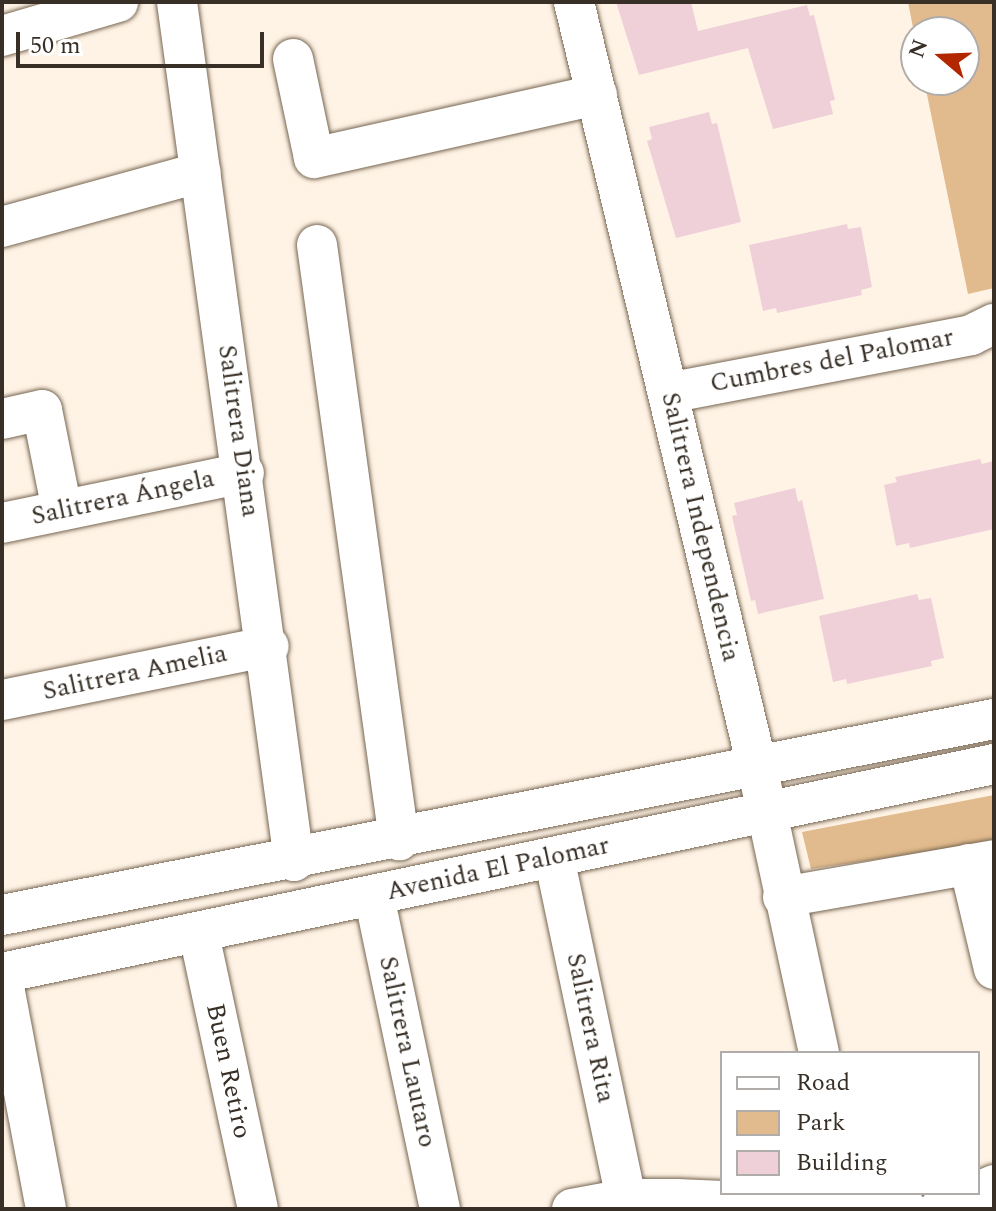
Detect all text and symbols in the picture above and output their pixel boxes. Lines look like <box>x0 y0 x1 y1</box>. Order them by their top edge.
scale bar <box>20 16 268 66</box>
north arrow <box>900 16 980 96</box>
text: 50 m <box>30 28 81 64</box>
text: N <box>900 35 937 63</box>
street label: Cumbres del Palomar <box>707 322 957 400</box>
street label: Salitrera Diana <box>210 343 266 519</box>
street label: Salitrera Independencia <box>654 389 746 665</box>
street label: Salitrera Ángela <box>29 463 217 533</box>
street label: Salitrera Amelia <box>40 638 230 708</box>
street label: Avenida El Palomar <box>384 830 612 908</box>
street label: Salitrera Rita <box>559 950 621 1106</box>
street label: Salitrera Lautaro <box>371 953 443 1151</box>
street label: Buen Retiro <box>198 1001 258 1141</box>
legend <box>720 1051 980 1195</box>
text: Road <box>796 1065 850 1101</box>
text: Park <box>796 1105 846 1141</box>
text: Building <box>796 1145 888 1181</box>

